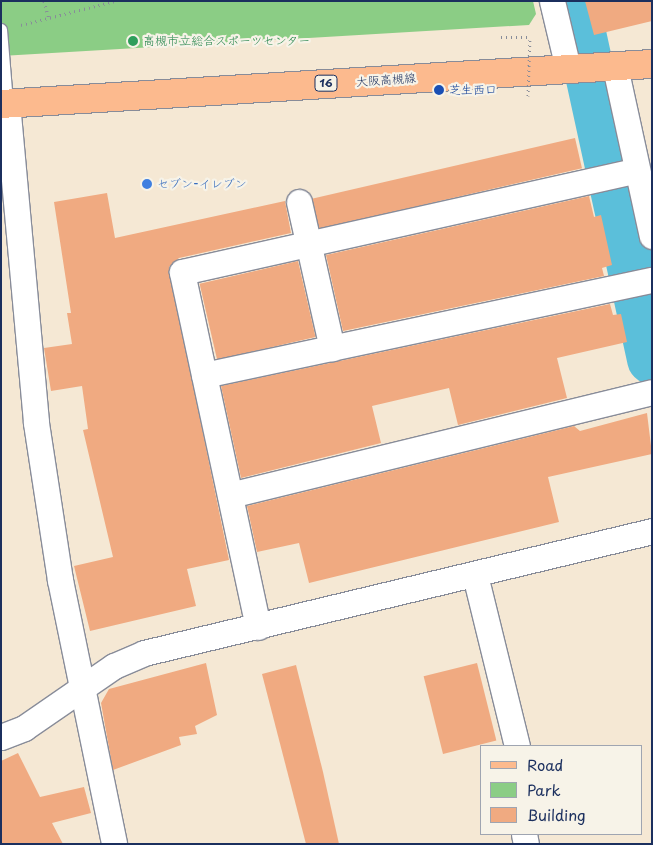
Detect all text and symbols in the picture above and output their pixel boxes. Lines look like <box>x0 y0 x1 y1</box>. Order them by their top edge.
place label: 高槻市立総合スポーツセンター <box>143 34 311 48</box>
marker: 高槻市立総合スポーツセンター <box>127 35 139 47</box>
street label: 大阪高槻線 <box>356 71 416 89</box>
road number: 16 <box>314 75 338 92</box>
place label: 芝生西口 <box>449 83 497 97</box>
marker: 芝生西口 <box>433 84 445 96</box>
place label: セブン-イレブン <box>157 177 247 191</box>
marker: セブン-イレブン <box>141 178 153 190</box>
legend <box>480 745 643 835</box>
text: Road <box>527 753 563 776</box>
text: Park <box>527 778 561 801</box>
text: Building <box>527 803 586 826</box>

